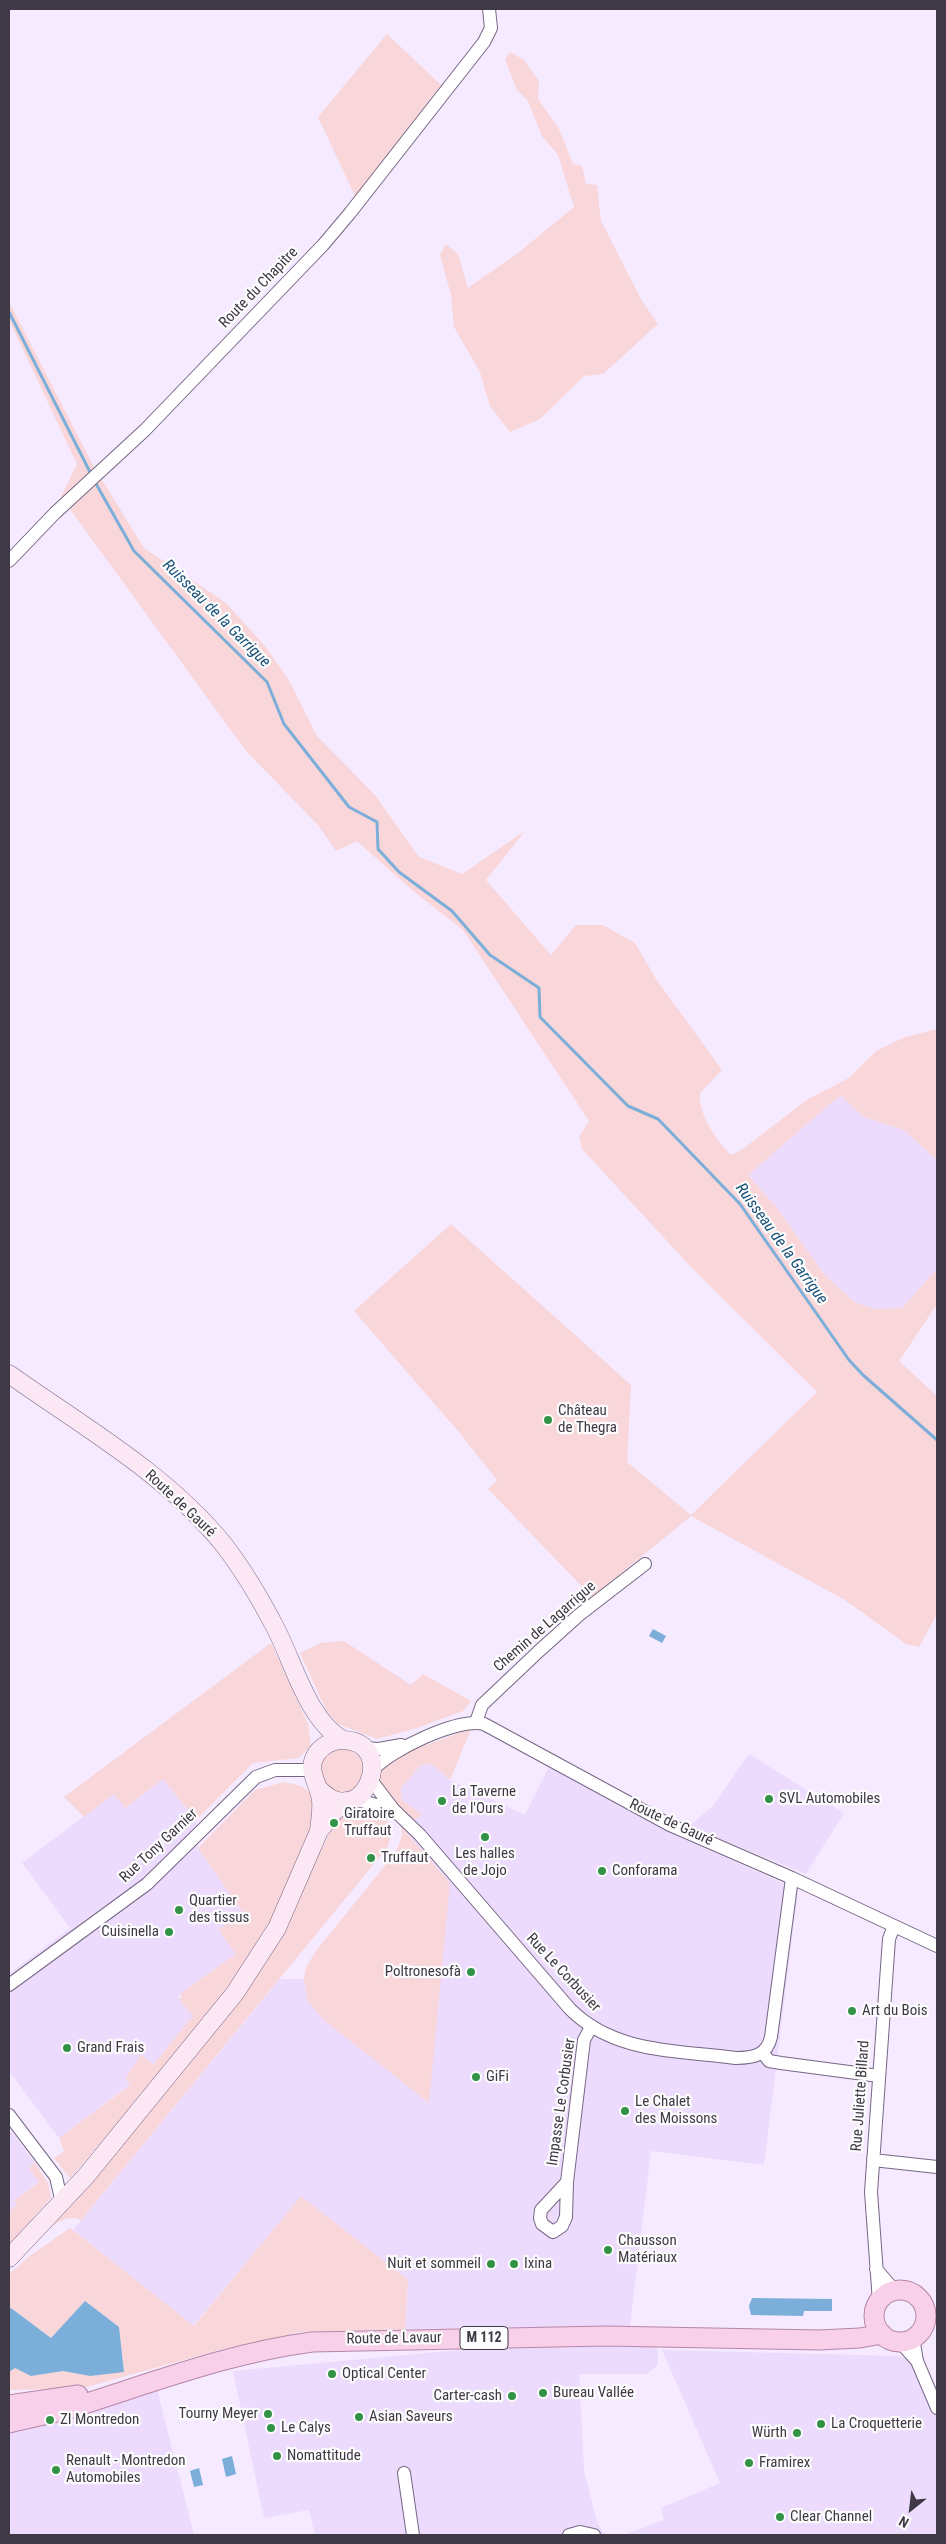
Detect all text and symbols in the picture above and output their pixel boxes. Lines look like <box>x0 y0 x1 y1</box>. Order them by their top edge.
street label: Route du Chapitre <box>216 244 302 332</box>
water label: Ruisseau de la Garrigue <box>158 556 274 672</box>
water label: Ruisseau de la Garrigue <box>731 1180 831 1308</box>
place label: Château de Thegra <box>558 1402 617 1437</box>
marker: Château de Thegra <box>542 1414 554 1426</box>
street label: Route de Gauré <box>141 1467 219 1541</box>
street label: Chemin de Lagarrigue <box>490 1578 600 1676</box>
place label: La Taverne de l'Ours <box>452 1783 516 1818</box>
place label: SVL Automobiles <box>779 1790 880 1808</box>
marker: SVL Automobiles <box>763 1793 775 1805</box>
marker: La Taverne de l'Ours <box>436 1795 448 1807</box>
street label: Route de Gauré <box>626 1796 716 1850</box>
street label: Rue Tony Garnier <box>116 1805 202 1887</box>
place label: Giratoire Truffaut <box>344 1805 394 1840</box>
marker: Giratoire Truffaut <box>328 1817 340 1829</box>
marker: Les halles de Jojo <box>479 1831 491 1843</box>
place label: Les halles de Jojo <box>455 1845 515 1880</box>
place label: Truffaut <box>381 1849 428 1867</box>
marker: Truffaut <box>365 1852 377 1864</box>
place label: Conforama <box>612 1862 678 1880</box>
marker: Conforama <box>596 1865 608 1877</box>
place label: Quartier des tissus <box>189 1892 249 1927</box>
marker: Quartier des tissus <box>173 1904 185 1916</box>
place label: Cuisinella <box>101 1923 159 1941</box>
marker: Cuisinella <box>163 1926 175 1938</box>
street label: Rue Le Corbusier <box>522 1930 604 2016</box>
place label: Poltronesofà <box>385 1963 461 1981</box>
marker: Poltronesofà <box>465 1966 477 1978</box>
place label: Art du Bois <box>862 2002 928 2020</box>
marker: Art du Bois <box>846 2005 858 2017</box>
street label: Impasse Le Corbusier <box>544 2037 580 2167</box>
place label: Grand Frais <box>77 2039 144 2057</box>
street label: Rue Juliette Billard <box>848 2040 874 2152</box>
marker: Grand Frais <box>61 2042 73 2054</box>
place label: GiFi <box>486 2068 509 2086</box>
marker: GiFi <box>470 2071 482 2083</box>
place label: Le Chalet des Moissons <box>635 2093 717 2128</box>
marker: Le Chalet des Moissons <box>619 2105 631 2117</box>
place label: Chausson Matériaux <box>618 2232 677 2267</box>
marker: Chausson Matériaux <box>602 2244 614 2256</box>
place label: Nuit et sommeil <box>387 2255 481 2273</box>
place label: Ixina <box>524 2255 552 2273</box>
marker: Nuit et sommeil <box>485 2258 497 2270</box>
marker: Ixina <box>508 2258 520 2270</box>
road number: M 112 <box>460 2326 508 2350</box>
street label: Route de Lavaur <box>346 2329 442 2349</box>
place label: Optical Center <box>342 2365 426 2383</box>
marker: Optical Center <box>326 2368 338 2380</box>
place label: Bureau Vallée <box>553 2384 634 2402</box>
place label: Carter-cash <box>433 2387 502 2405</box>
marker: Bureau Vallée <box>537 2387 549 2399</box>
marker: Carter-cash <box>506 2390 518 2402</box>
place label: Tourny Meyer <box>179 2405 258 2423</box>
marker: Tourny Meyer <box>262 2408 274 2420</box>
place label: Asian Saveurs <box>369 2408 453 2426</box>
place label: ZI Montredon <box>60 2411 139 2429</box>
marker: Asian Saveurs <box>353 2411 365 2423</box>
marker: ZI Montredon <box>44 2414 56 2426</box>
place label: La Croquetterie <box>831 2415 922 2433</box>
marker: La Croquetterie <box>815 2418 827 2430</box>
place label: Le Calys <box>281 2419 331 2437</box>
marker: Le Calys <box>265 2422 277 2434</box>
place label: Würth <box>752 2424 787 2442</box>
marker: Würth <box>791 2427 803 2439</box>
place label: Nomattitude <box>287 2447 361 2465</box>
marker: Nomattitude <box>271 2450 283 2462</box>
place label: Renault - Montredon Automobiles <box>66 2452 185 2487</box>
place label: Framirex <box>759 2454 810 2472</box>
marker: Framirex <box>743 2457 755 2469</box>
marker: Renault - Montredon Automobiles <box>50 2464 62 2476</box>
north arrow <box>886 2484 936 2534</box>
place label: Clear Channel <box>790 2508 872 2526</box>
marker: Clear Channel <box>774 2511 786 2523</box>
text: N <box>896 2513 911 2531</box>

